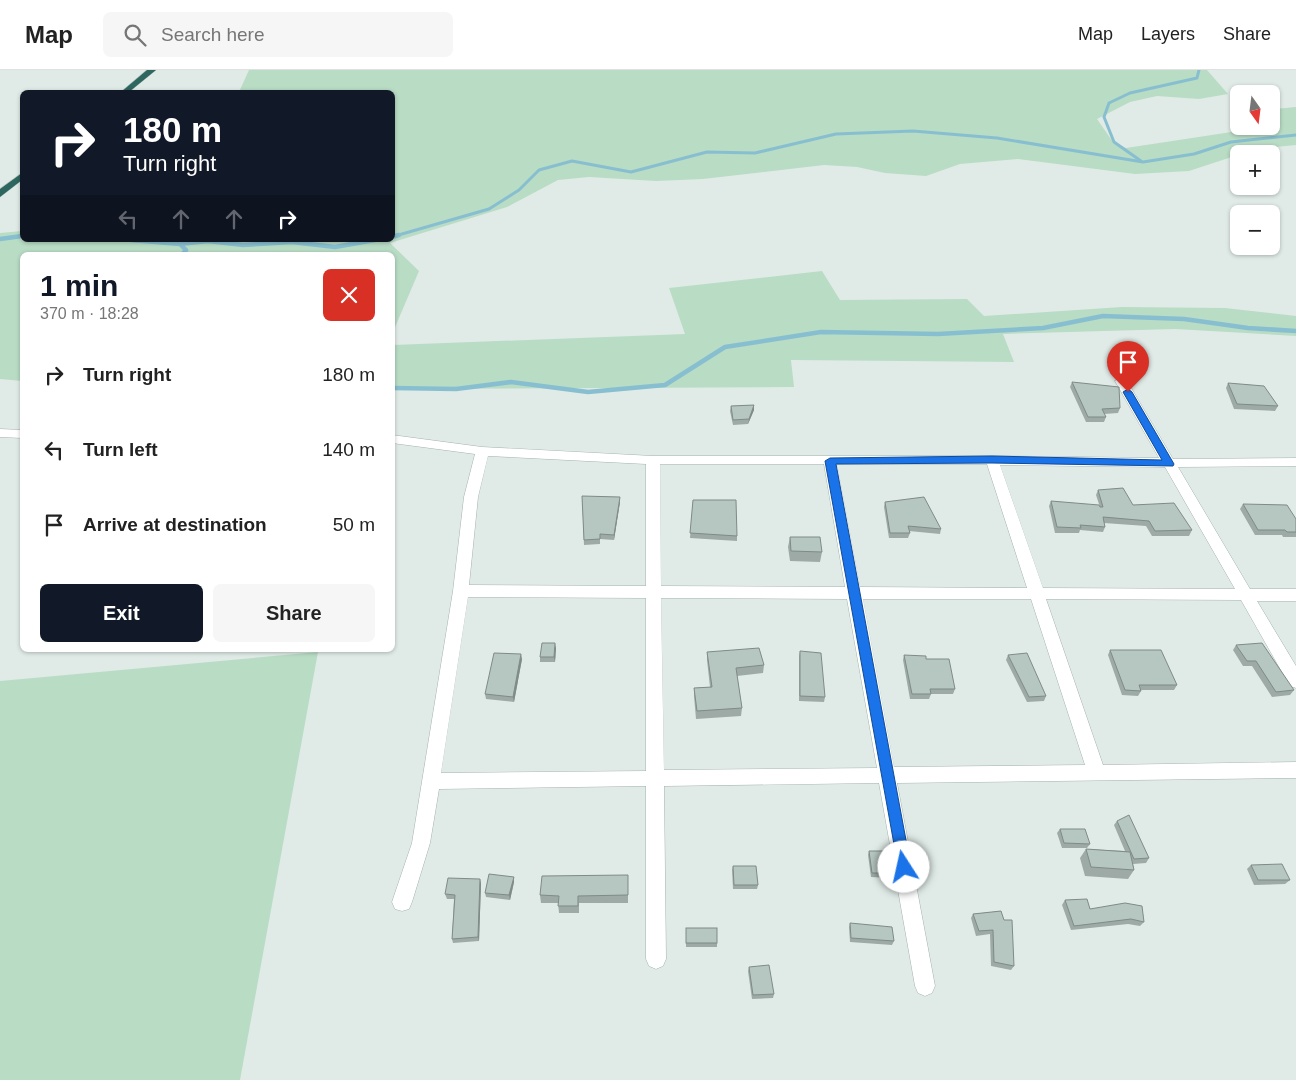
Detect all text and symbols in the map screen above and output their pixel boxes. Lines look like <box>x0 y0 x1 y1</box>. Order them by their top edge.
search box <box>103 12 453 57</box>
text: Map <box>25 21 73 48</box>
icon: search <box>121 21 149 49</box>
text: Search here <box>161 24 265 45</box>
text: Map <box>1078 24 1113 44</box>
text: Layers <box>1141 24 1195 44</box>
text: Share <box>1223 24 1271 44</box>
north arrow <box>1230 85 1280 135</box>
map controls <box>1230 85 1280 255</box>
icon: right <box>40 110 105 175</box>
text: 180 m <box>123 110 222 149</box>
button: + <box>1230 145 1280 195</box>
text: Turn right <box>123 151 216 176</box>
icon: left <box>114 205 142 233</box>
icon: ahead <box>167 205 195 233</box>
icon: ahead <box>220 205 248 233</box>
icon: right <box>273 205 301 233</box>
button: − <box>1230 205 1280 255</box>
text: 1 min <box>40 269 118 302</box>
button: close <box>323 269 375 321</box>
text: 370 m · 18:28 <box>40 305 139 322</box>
pin <box>1107 341 1149 392</box>
icon: arrive <box>1114 348 1142 376</box>
icon: right <box>40 361 68 389</box>
text: Turn right <box>83 364 171 385</box>
text: 180 m <box>322 364 375 385</box>
icon: left <box>40 436 68 464</box>
text: Turn left <box>83 439 158 460</box>
text: 140 m <box>322 439 375 460</box>
icon: arrive <box>40 511 68 539</box>
text: Arrive at destination <box>83 514 267 535</box>
text: 50 m <box>333 514 375 535</box>
button: Exit <box>40 584 203 642</box>
button: Share <box>213 584 375 642</box>
position arrow <box>877 840 929 892</box>

